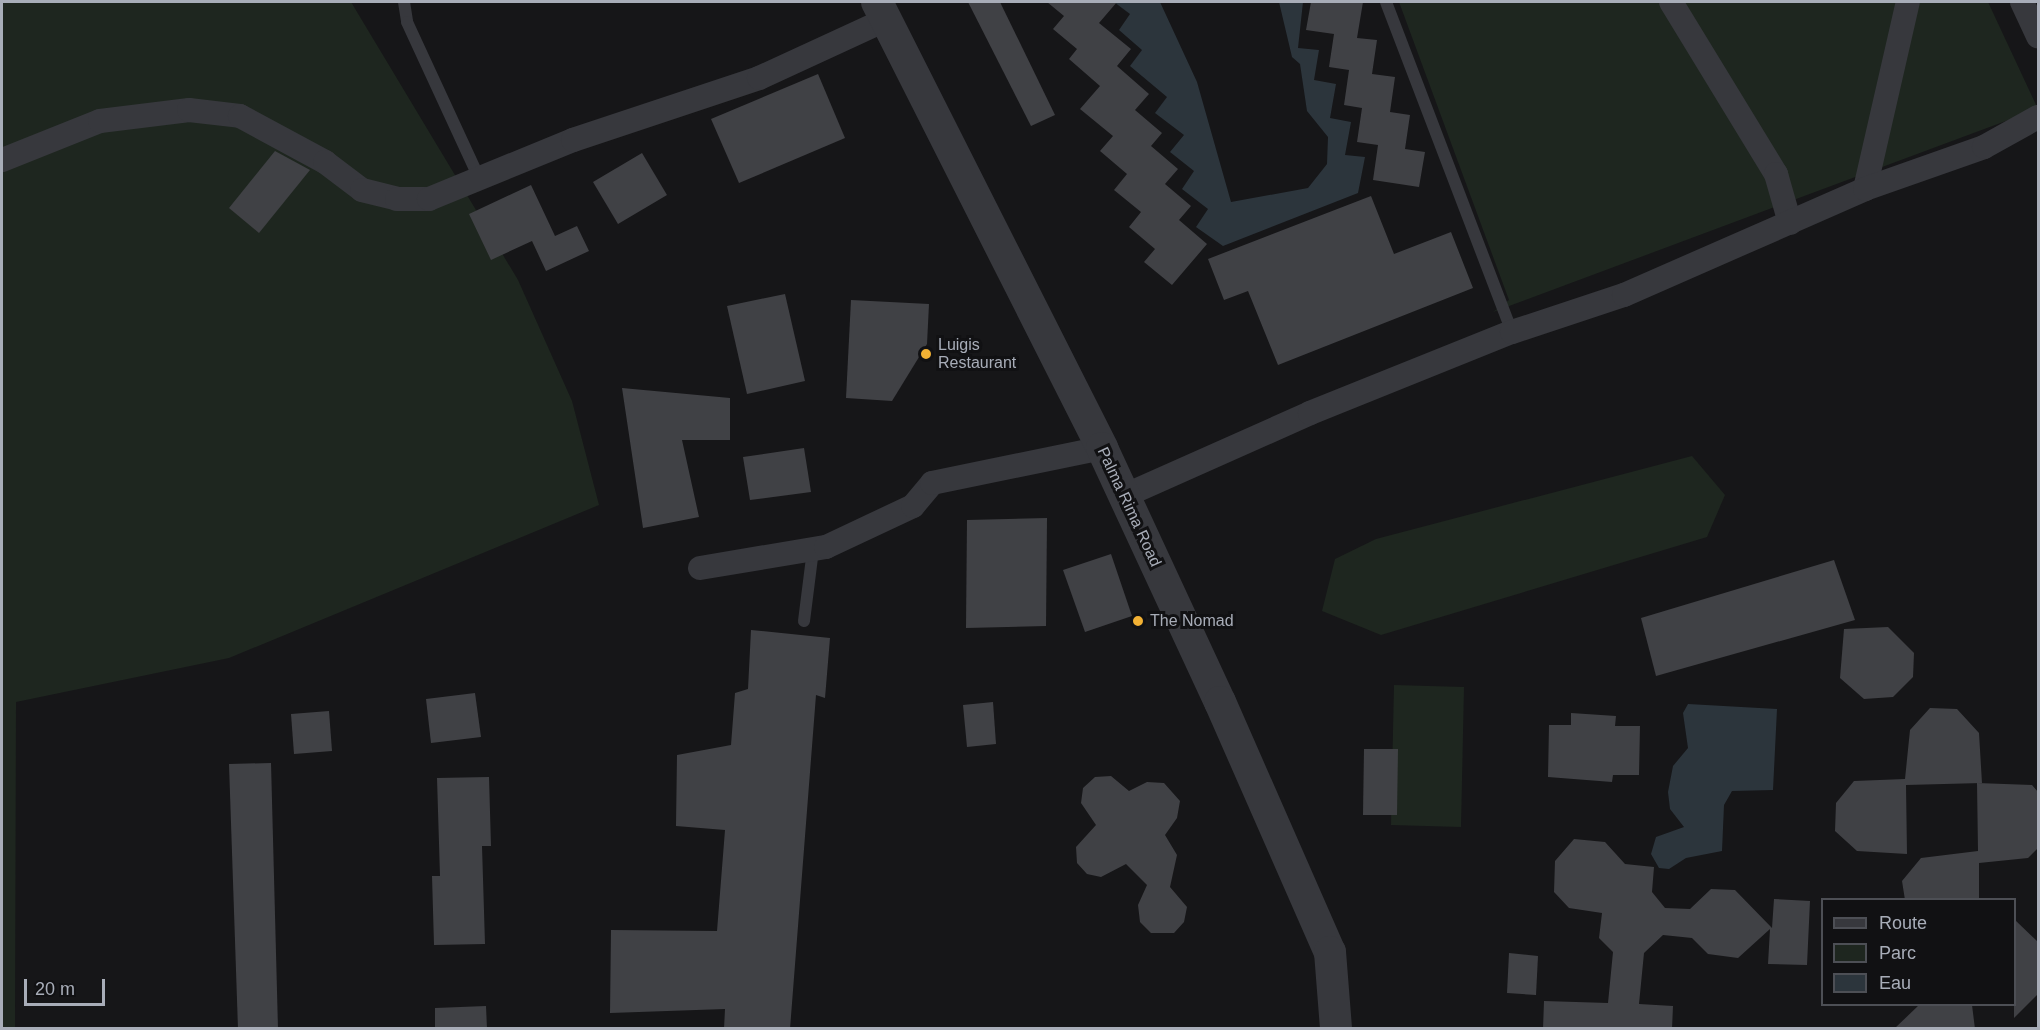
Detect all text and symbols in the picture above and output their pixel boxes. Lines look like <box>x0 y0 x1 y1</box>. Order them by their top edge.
place label: Luigis Restaurant <box>938 335 1016 373</box>
marker: Luigis Restaurant <box>919 347 933 361</box>
street label: Palma Rima Road <box>1093 444 1165 570</box>
place label: The Nomad <box>1150 611 1234 631</box>
marker: The Nomad <box>1131 614 1145 628</box>
legend <box>1821 898 2016 1006</box>
text: Route <box>1879 913 1927 933</box>
text: Parc <box>1879 943 1916 963</box>
scale bar <box>27 967 108 1005</box>
text: Eau <box>1879 973 1911 993</box>
text: 20 m <box>35 979 75 999</box>

